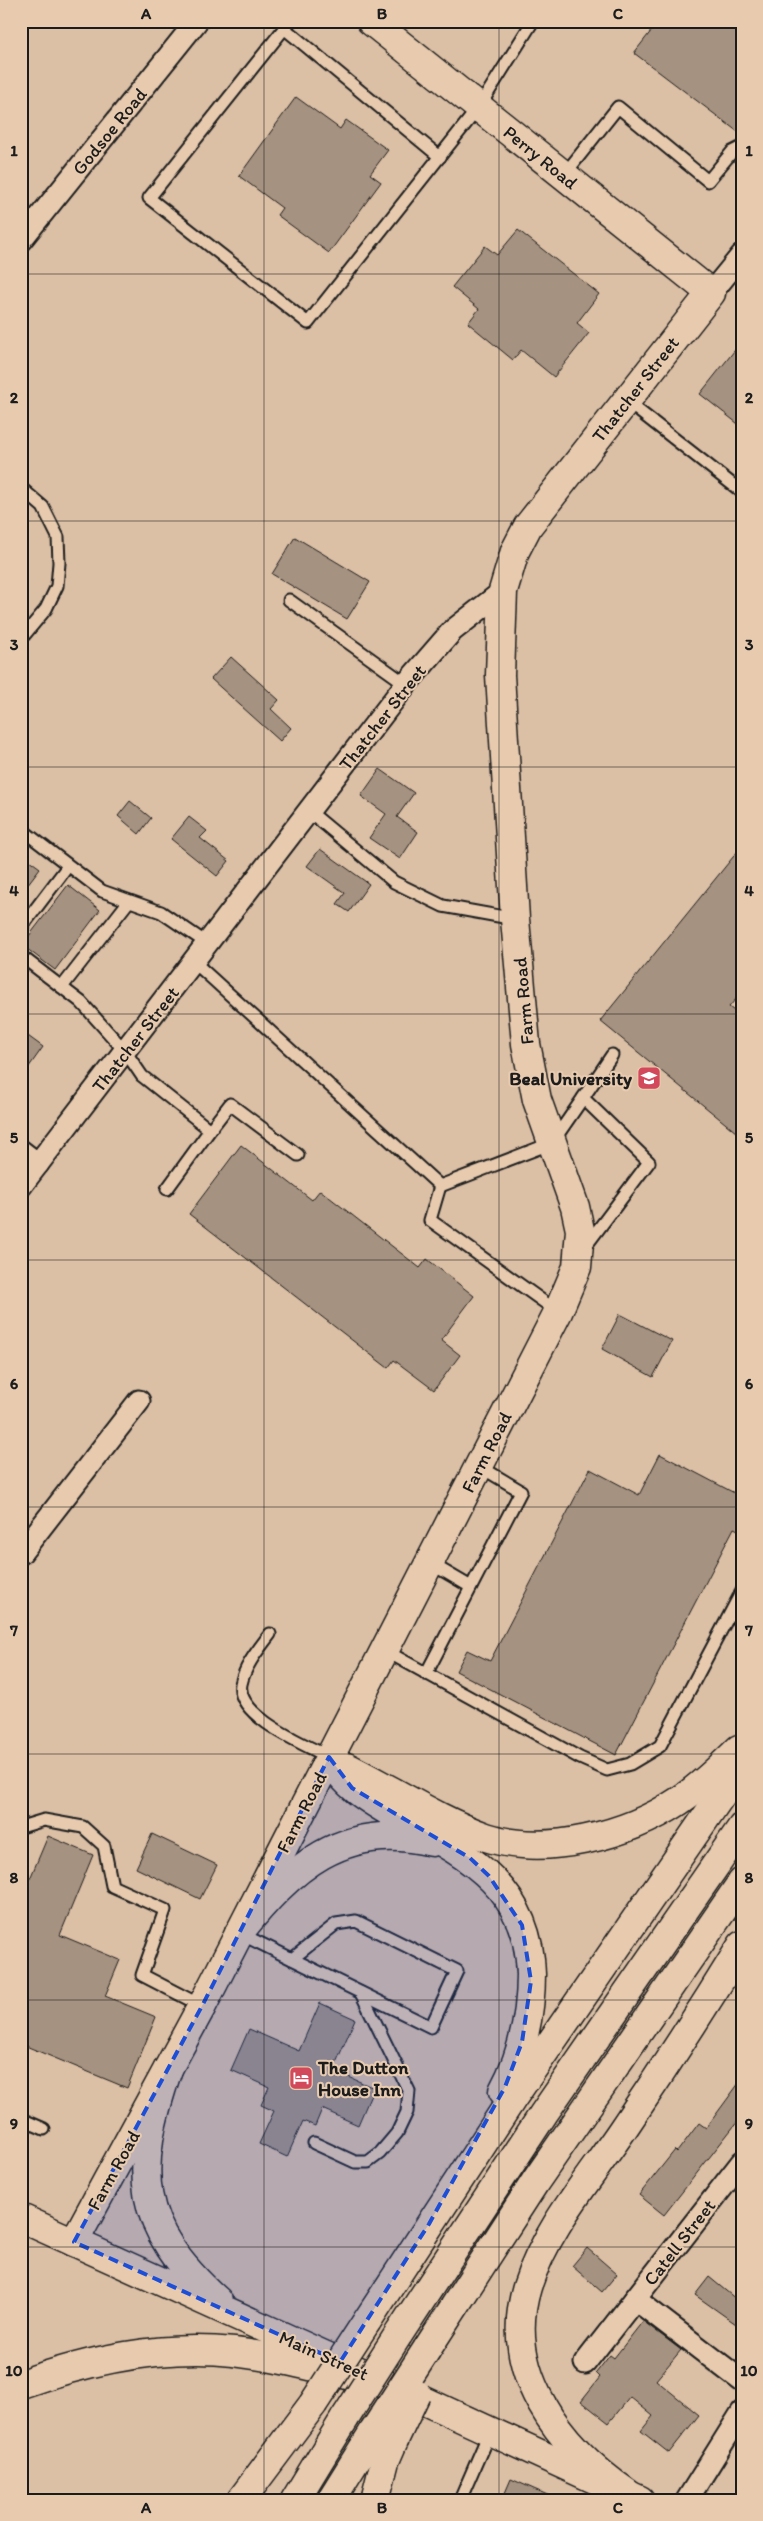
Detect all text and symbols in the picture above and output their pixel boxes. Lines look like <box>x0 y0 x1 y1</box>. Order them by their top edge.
text: A <box>140 4 152 23</box>
text: B <box>377 4 388 23</box>
text: C <box>613 4 624 23</box>
street label: Godsoe Road <box>67 83 152 180</box>
street label: Perry Road <box>499 120 583 195</box>
text: 1 <box>10 141 18 160</box>
text: 1 <box>745 141 753 160</box>
street label: Thatcher Street <box>587 332 684 447</box>
text: 2 <box>10 388 19 407</box>
text: 2 <box>745 388 754 407</box>
text: 3 <box>10 635 19 654</box>
text: 3 <box>745 635 754 654</box>
street label: Thatcher Street <box>334 660 431 775</box>
text: 4 <box>9 881 19 900</box>
text: 4 <box>744 881 754 900</box>
street label: Farm Road <box>508 956 539 1046</box>
street label: Thatcher Street <box>87 982 184 1097</box>
school or university icon: Beal University <box>636 1065 662 1091</box>
place label: Beal University <box>509 1067 632 1090</box>
text: 5 <box>10 1128 19 1147</box>
text: 5 <box>745 1128 754 1147</box>
text: 6 <box>10 1374 19 1393</box>
text: 6 <box>745 1374 754 1393</box>
street label: Farm Road <box>456 1407 517 1497</box>
text: 7 <box>9 1621 18 1640</box>
text: 7 <box>744 1621 753 1640</box>
street label: Farm Road <box>271 1767 332 1857</box>
text: 8 <box>10 1868 19 1887</box>
text: 8 <box>745 1868 754 1887</box>
place label: The Dutton House Inn <box>317 2056 409 2101</box>
hotel icon: The Dutton House Inn <box>288 2065 314 2091</box>
text: 9 <box>10 2114 18 2133</box>
text: 9 <box>745 2114 753 2133</box>
street label: Farm Road <box>82 2126 145 2214</box>
street label: Catell Street <box>638 2194 720 2290</box>
street label: Main Street <box>276 2326 372 2385</box>
text: 10 <box>5 2361 23 2380</box>
text: 10 <box>740 2361 758 2380</box>
text: A <box>140 2498 152 2517</box>
text: B <box>377 2498 388 2517</box>
text: C <box>613 2498 624 2517</box>

